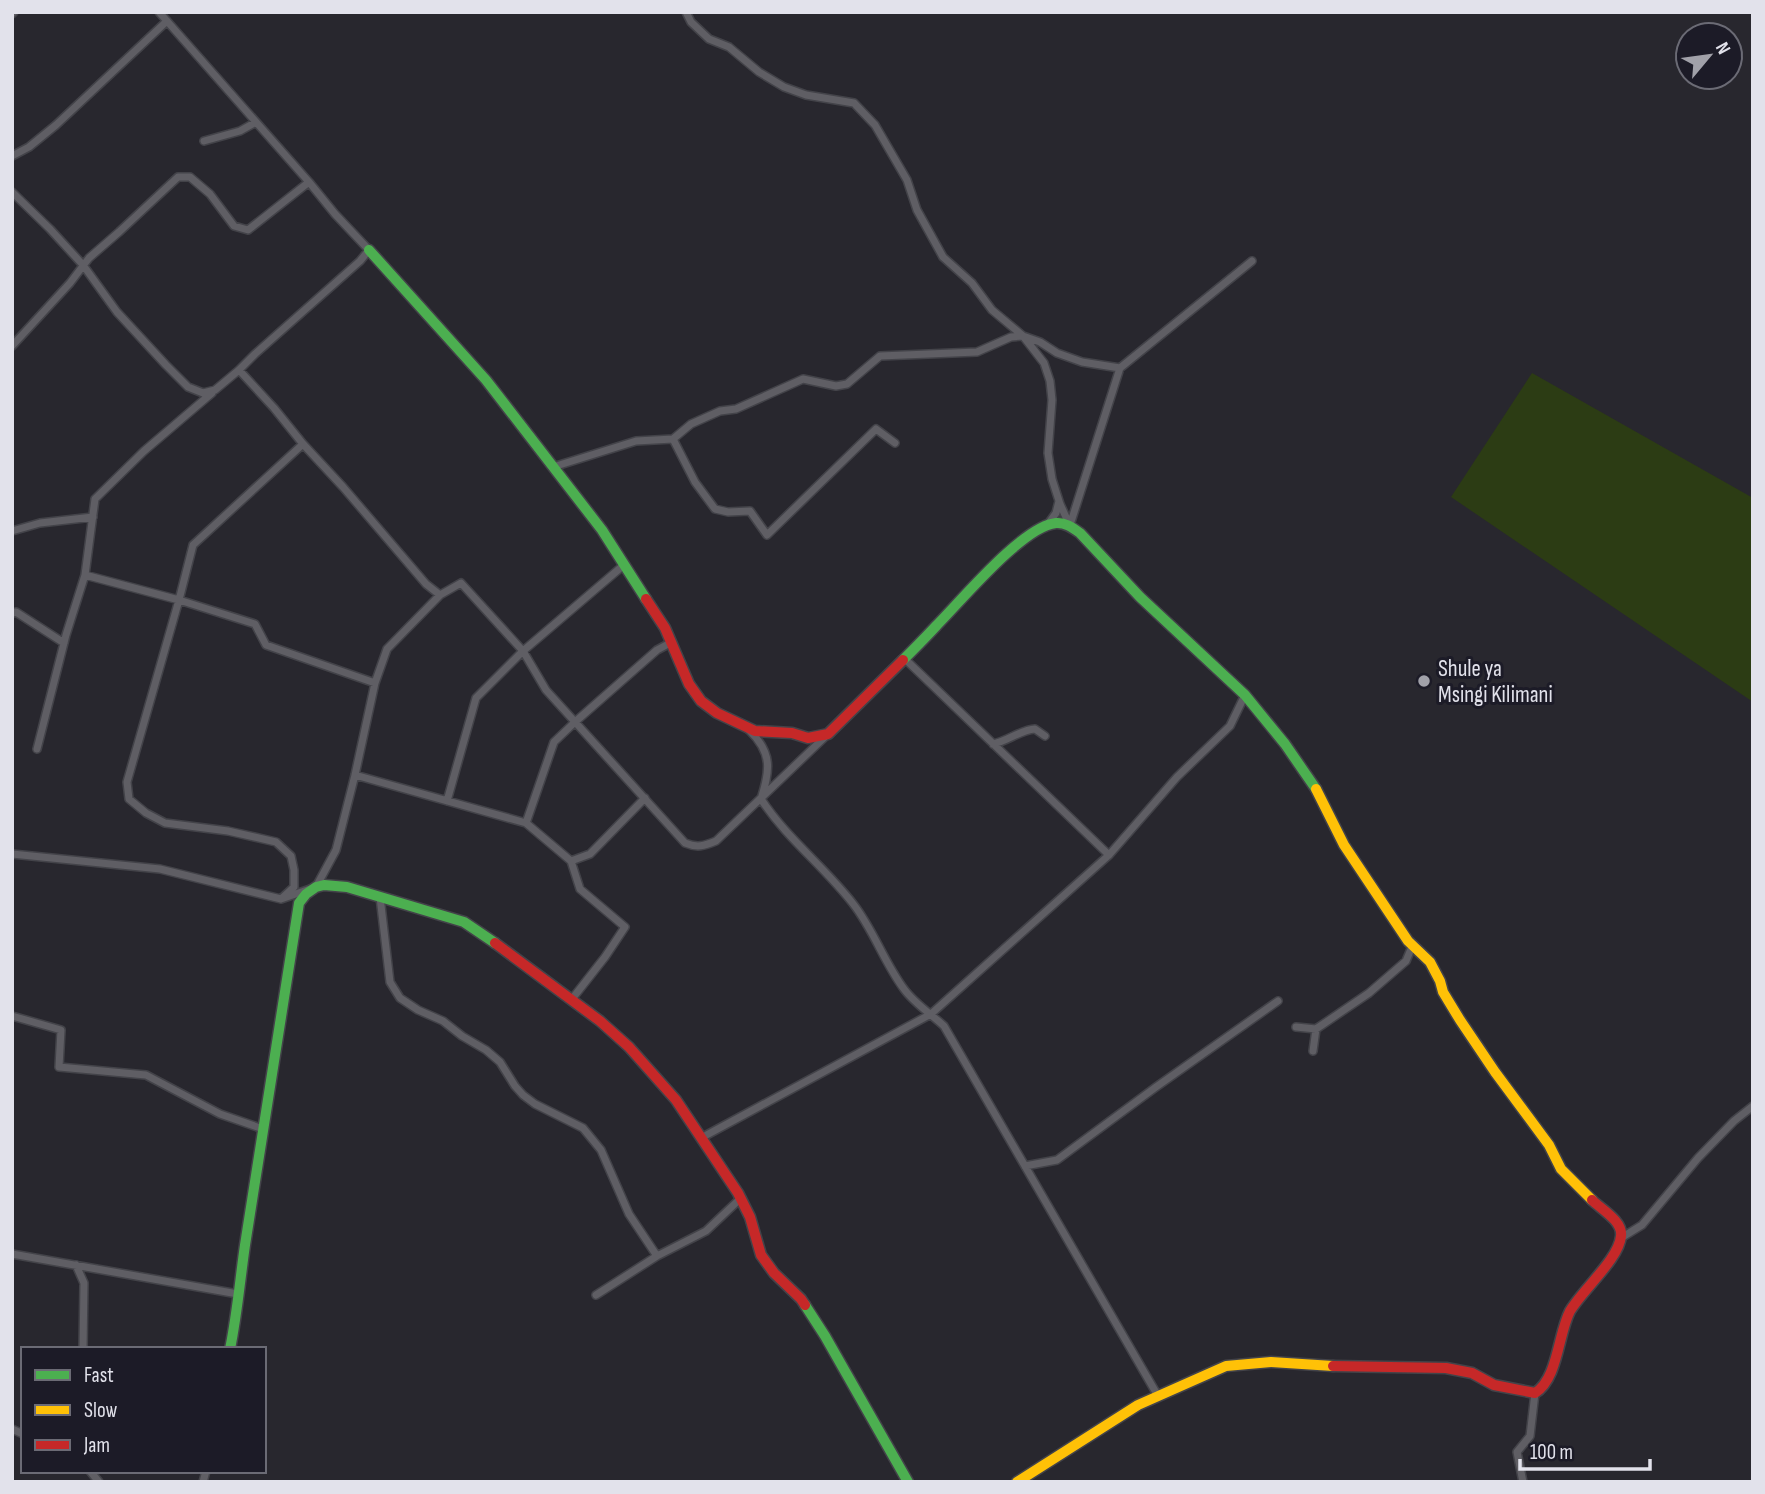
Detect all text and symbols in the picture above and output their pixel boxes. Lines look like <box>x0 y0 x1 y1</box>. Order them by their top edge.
north arrow <box>1674 21 1744 91</box>
text: N <box>1710 38 1735 59</box>
place label: Shule ya Msingi Kilimani <box>1438 655 1553 709</box>
marker: Shule ya Msingi Kilimani <box>1416 673 1432 689</box>
legend <box>21 1347 266 1473</box>
text: Fast <box>84 1363 114 1388</box>
text: Slow <box>84 1398 118 1423</box>
scale bar <box>1520 1428 1650 1472</box>
text: Jam <box>83 1433 110 1458</box>
text: 100 m <box>1530 1440 1573 1465</box>

